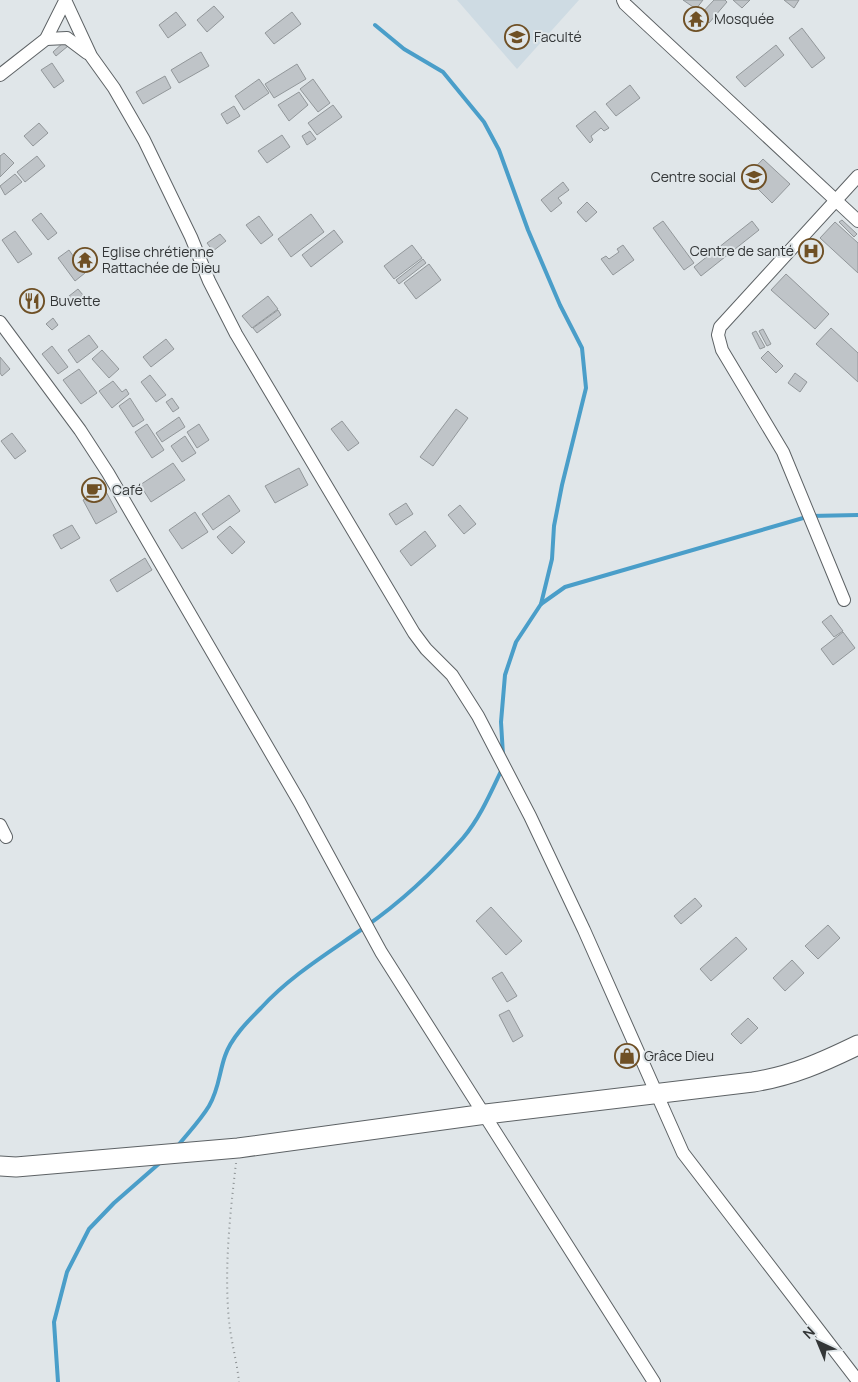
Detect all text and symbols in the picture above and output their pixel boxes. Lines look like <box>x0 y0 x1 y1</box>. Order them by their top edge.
temple icon: Mosquée <box>683 6 709 32</box>
place label: Mosquée <box>714 9 774 28</box>
school or university icon: Faculté <box>504 24 530 50</box>
place label: Faculté <box>534 27 582 46</box>
school or university icon: Centre social <box>741 164 767 190</box>
place label: Centre social <box>651 167 736 186</box>
hospital icon: Centre de santé <box>798 238 824 264</box>
place label: Centre de santé <box>690 241 794 260</box>
place label: Eglise chrétienne Rattachée de Dieu <box>102 242 220 277</box>
temple icon: Eglise chrétienne Rattachée de Dieu <box>72 247 98 273</box>
restaurant icon: Buvette <box>19 288 45 314</box>
place label: Buvette <box>50 291 100 310</box>
cafe icon: Café <box>81 477 107 503</box>
place label: Café <box>112 480 143 499</box>
shop icon: Grâce Dieu <box>614 1043 640 1069</box>
place label: Grâce Dieu <box>644 1046 714 1065</box>
north arrow <box>793 1317 843 1367</box>
text: N <box>798 1322 819 1343</box>

